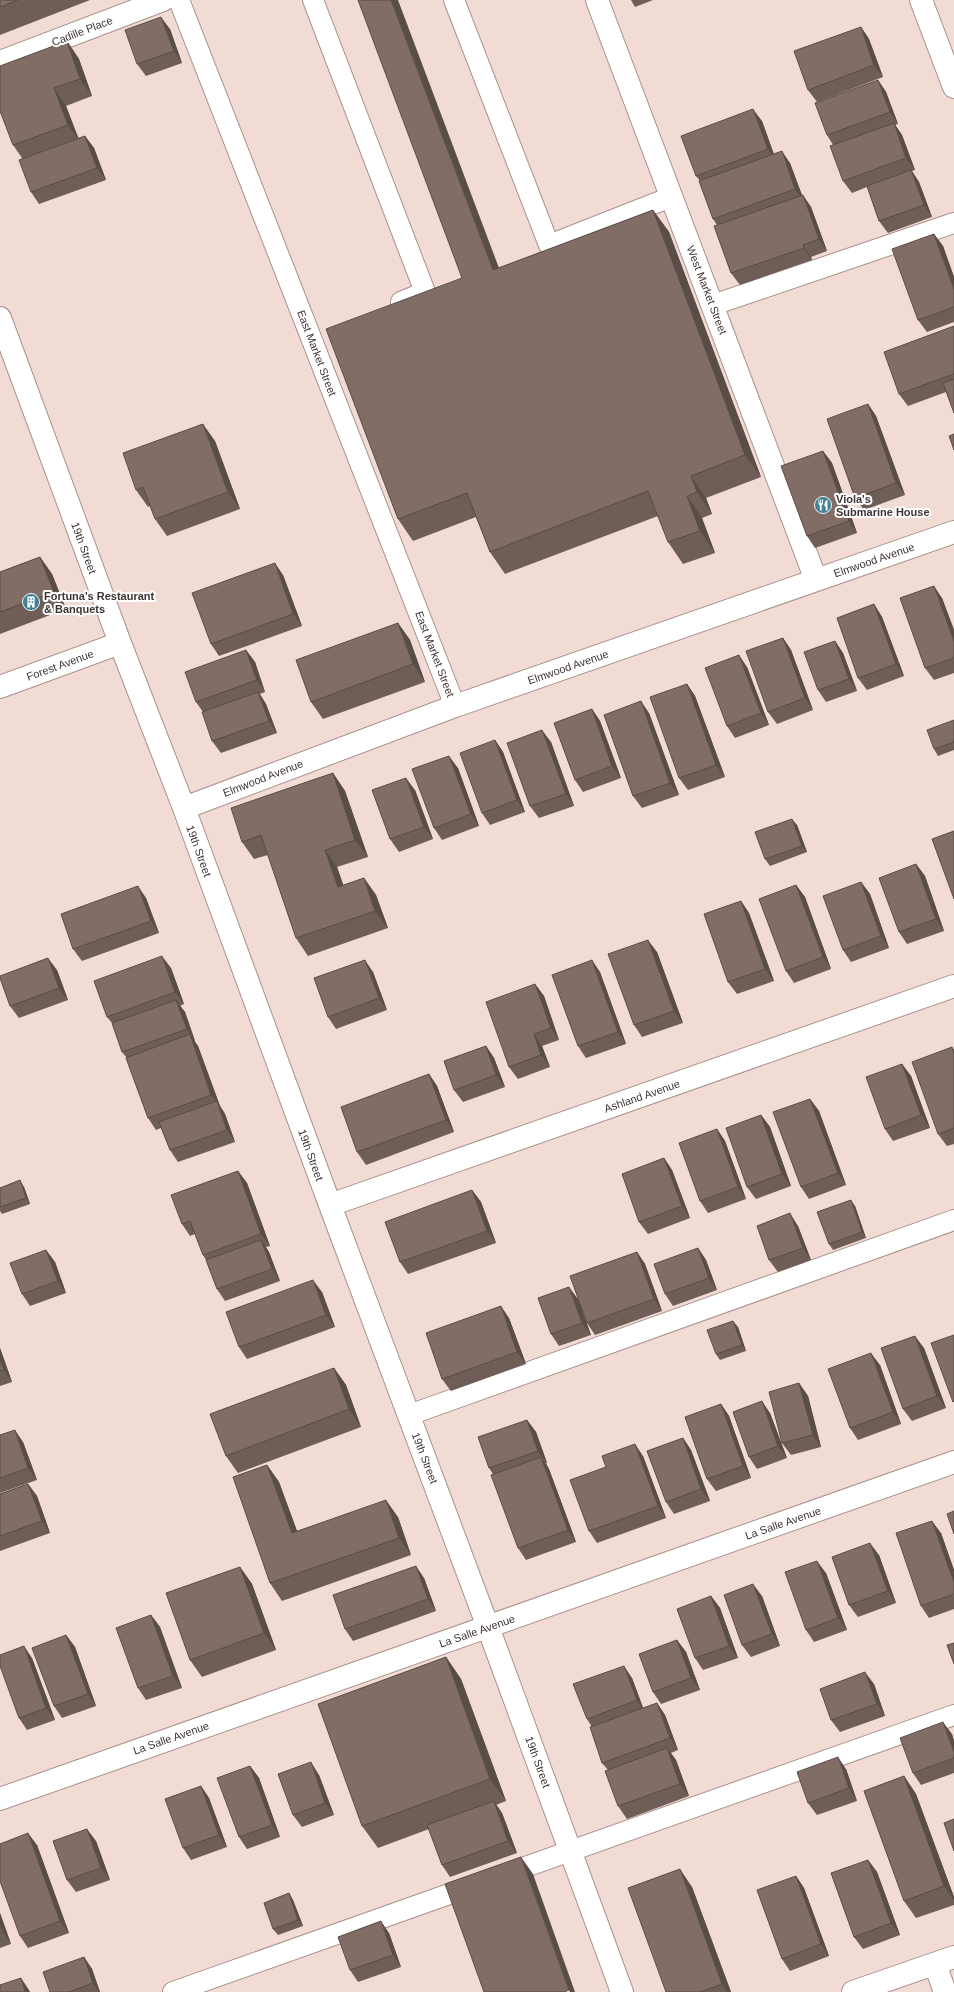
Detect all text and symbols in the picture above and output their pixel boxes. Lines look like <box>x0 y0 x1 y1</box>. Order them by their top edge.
street label: Cadille Place <box>50 14 114 48</box>
street label: West Market Street <box>685 244 729 336</box>
street label: East Market Street <box>295 308 339 398</box>
place label: Viola's Submarine House <box>836 493 930 518</box>
restaurant icon: Viola's Submarine House <box>813 495 833 515</box>
street label: 19th Street <box>69 521 99 575</box>
street label: Elmwood Avenue <box>832 541 916 579</box>
place label: Fortuna's Restaurant & Banquets <box>44 590 155 615</box>
building icon: Fortuna's Restaurant & Banquets <box>21 592 41 612</box>
street label: East Market Street <box>413 609 457 699</box>
street label: Forest Avenue <box>25 647 95 683</box>
street label: Elmwood Avenue <box>526 648 610 686</box>
street label: Elmwood Avenue <box>221 757 305 799</box>
street label: 19th Street <box>184 824 214 878</box>
street label: Ashland Avenue <box>603 1077 681 1115</box>
street label: 19th Street <box>296 1128 326 1182</box>
street label: 19th Street <box>410 1431 440 1485</box>
street label: La Salle Avenue <box>744 1504 822 1542</box>
street label: La Salle Avenue <box>438 1612 516 1650</box>
street label: La Salle Avenue <box>132 1719 210 1757</box>
street label: 19th Street <box>523 1735 553 1789</box>

